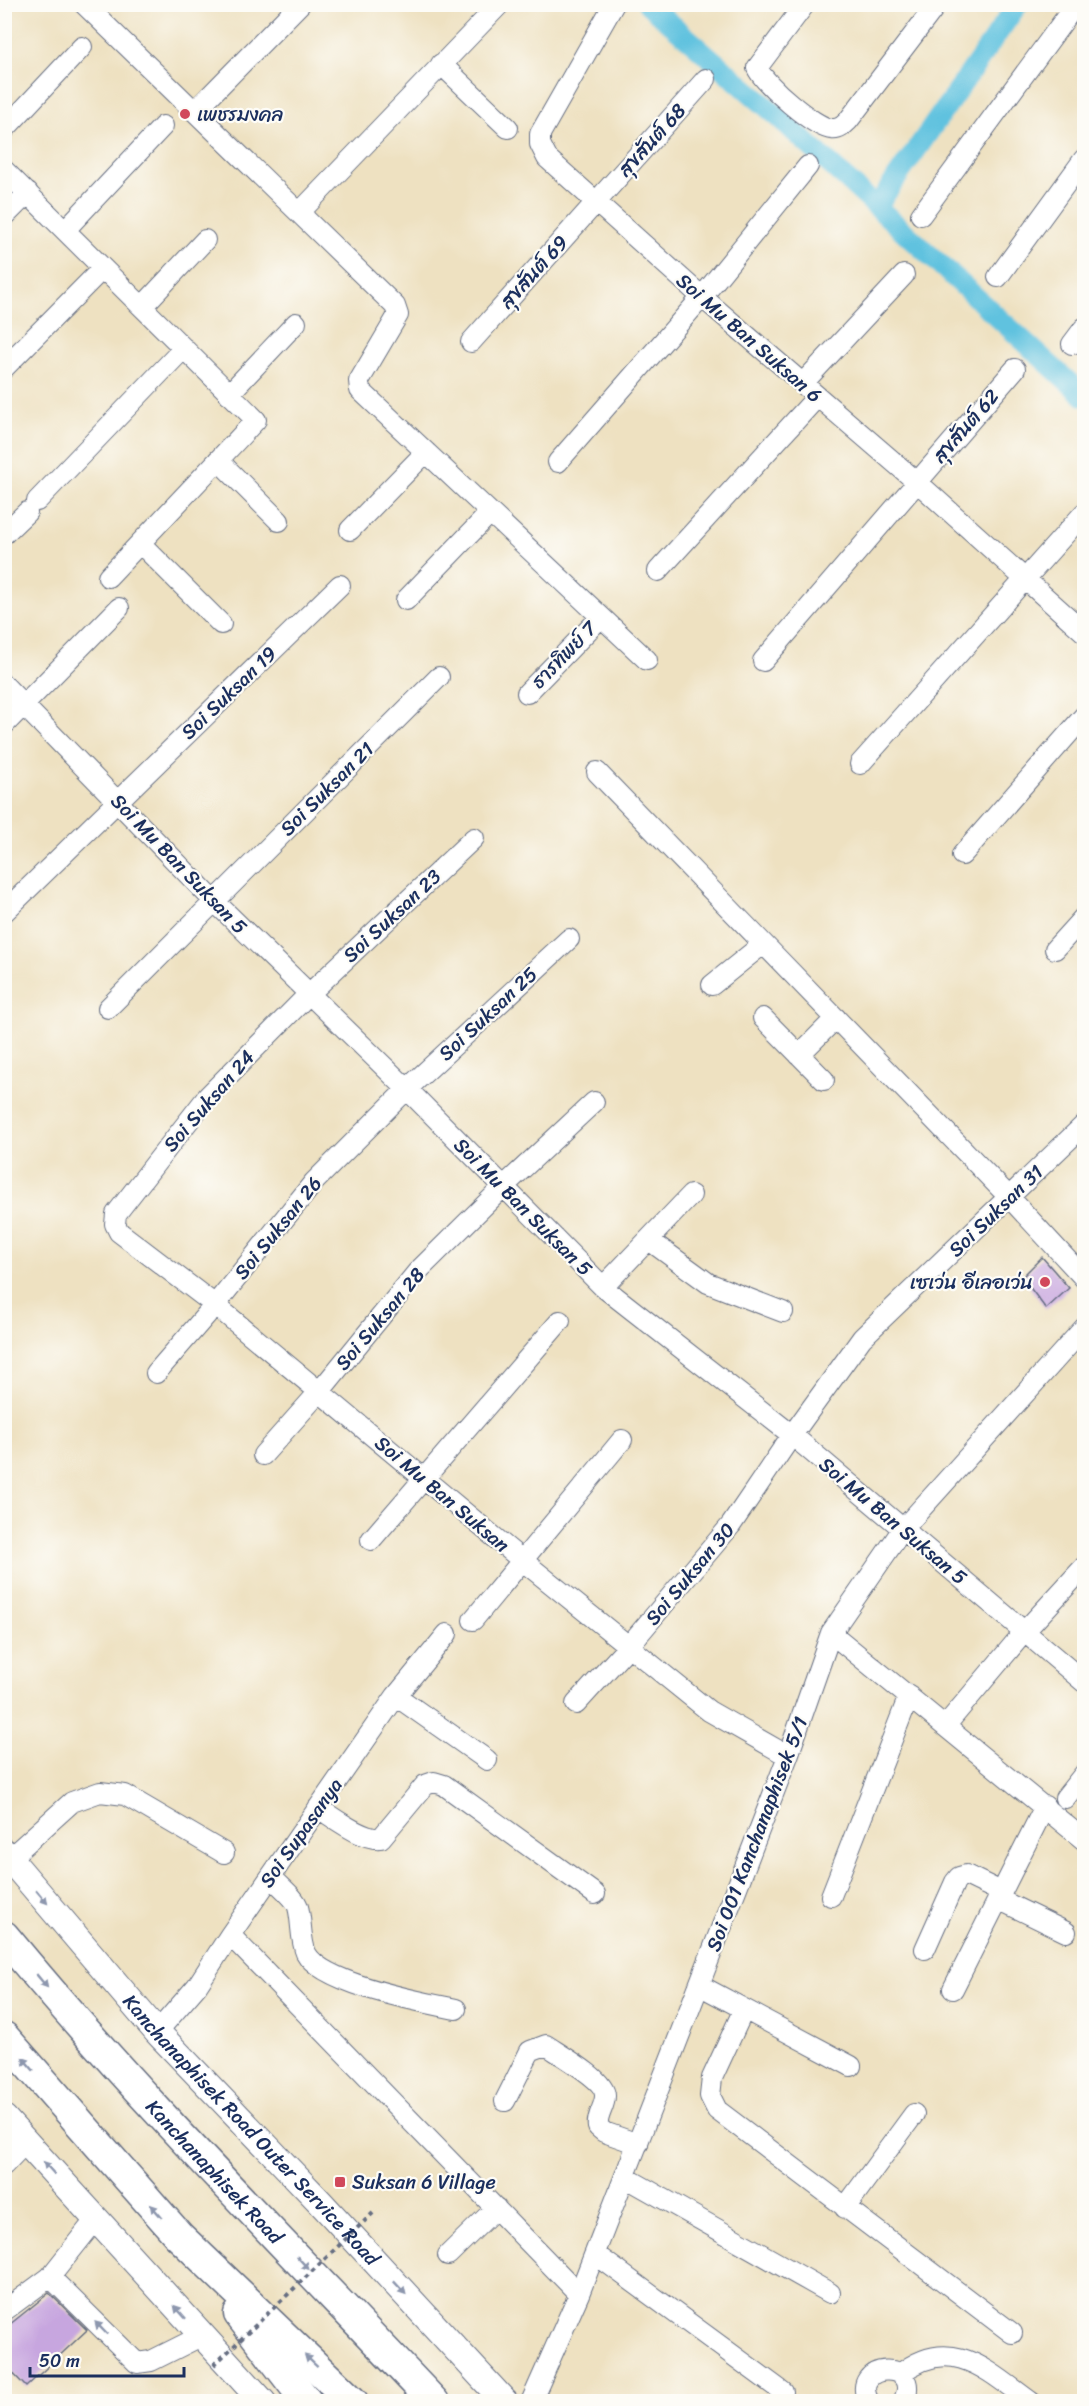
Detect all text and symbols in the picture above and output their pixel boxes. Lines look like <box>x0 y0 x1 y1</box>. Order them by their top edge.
street label: สุขสันต์ 68 <box>608 95 695 186</box>
place label: เพชรมงคล <box>197 97 284 132</box>
marker: เพชรมงคล <box>178 107 192 121</box>
street label: สุขสันต์ 69 <box>490 227 577 318</box>
street label: Soi Mu Ban Suksan 6 <box>668 264 830 412</box>
street label: สุขสันต์ 62 <box>923 381 1009 472</box>
street label: ธารทิพย์ 7 <box>522 612 607 697</box>
street label: Soi Suksan 19 <box>172 638 286 748</box>
street label: Soi Suksan 21 <box>271 733 383 845</box>
street label: Soi Mu Ban Suksan 5 <box>102 785 256 943</box>
street label: Soi Suksan 23 <box>334 861 450 971</box>
street label: Soi Suksan 25 <box>430 958 546 1070</box>
street label: Soi Suksan 24 <box>154 1042 264 1160</box>
street label: Soi Mu Ban Suksan 5 <box>445 1129 601 1285</box>
street label: Soi Suksan 31 <box>940 1156 1052 1266</box>
street label: Soi Suksan 26 <box>225 1168 331 1288</box>
street label: Soi Suksan 28 <box>326 1259 434 1379</box>
place label: เซเว่น อีเลอเว่น <box>910 1265 1033 1300</box>
marker: เซเว่น อีเลอเว่น <box>1038 1275 1052 1289</box>
street label: Soi Mu Ban Suksan <box>366 1427 518 1562</box>
street label: Soi Mu Ban Suksan 5 <box>811 1448 975 1594</box>
street label: Soi Suksan 30 <box>636 1514 744 1634</box>
street label: Soi 001 Kanchanaphisek 5/1 <box>696 1711 818 1957</box>
street label: Soi Supasanya <box>250 1771 352 1895</box>
one-way arrow <box>35 1889 48 1904</box>
one-way arrow <box>35 1973 48 1988</box>
street label: Kanchanaphisek Road Outer Service Road <box>119 1989 385 2271</box>
one-way arrow <box>22 2057 35 2072</box>
street label: Kanchanaphisek Road <box>143 2094 289 2248</box>
one-way arrow <box>43 2161 56 2176</box>
place label: Suksan 6 Village <box>352 2165 496 2200</box>
marker: Suksan 6 Village <box>333 2175 347 2189</box>
one-way arrow <box>150 2203 163 2218</box>
one-way arrow <box>295 2256 309 2270</box>
one-way arrow <box>393 2281 407 2295</box>
one-way arrow <box>173 2305 187 2320</box>
one-way arrow <box>94 2321 108 2335</box>
scale bar <box>30 2340 184 2378</box>
text: 50 m <box>39 2345 80 2377</box>
one-way arrow <box>304 2355 319 2368</box>

